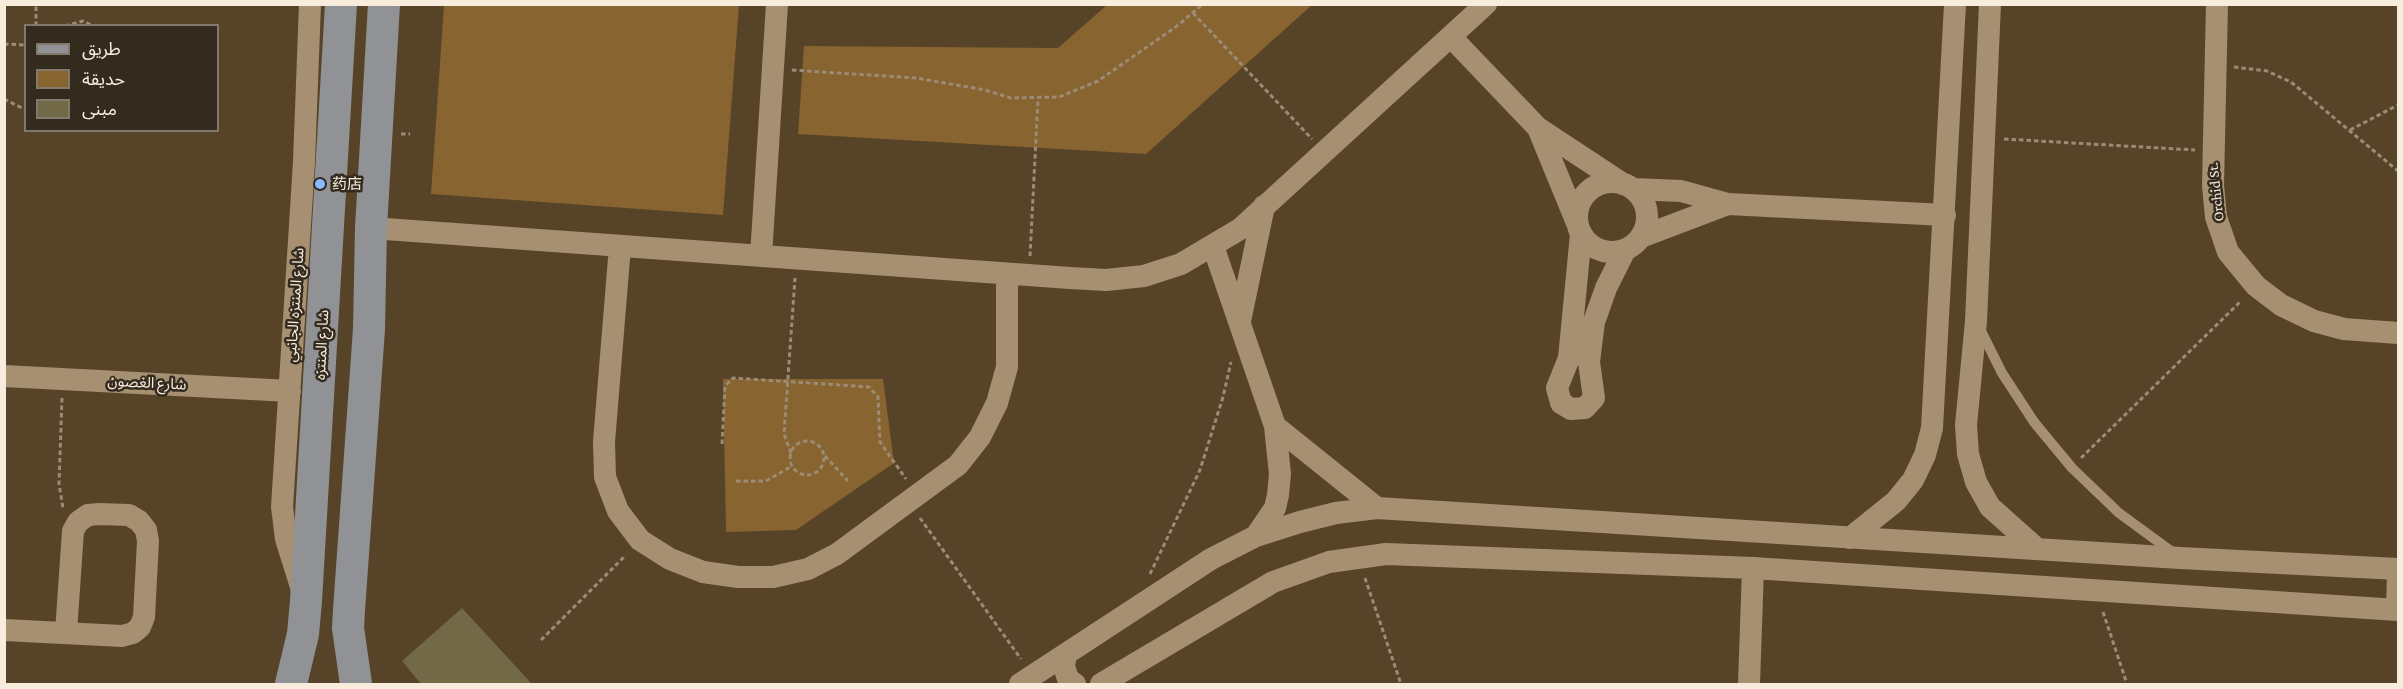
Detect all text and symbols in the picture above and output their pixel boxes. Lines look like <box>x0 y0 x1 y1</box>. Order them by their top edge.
legend <box>24 24 219 132</box>
text: طريق <box>82 39 121 59</box>
text: حديقة <box>82 69 125 89</box>
text: مبنى <box>82 99 117 119</box>
street label: Orchid St. <box>2204 162 2228 222</box>
place label: 药店 <box>332 175 362 193</box>
marker: 药店 <box>313 177 327 191</box>
street label: شارع المنتزه الجانبي <box>282 247 308 363</box>
street label: شارع المنتزه <box>311 309 333 381</box>
street label: شارع الغصون <box>107 372 187 394</box>

